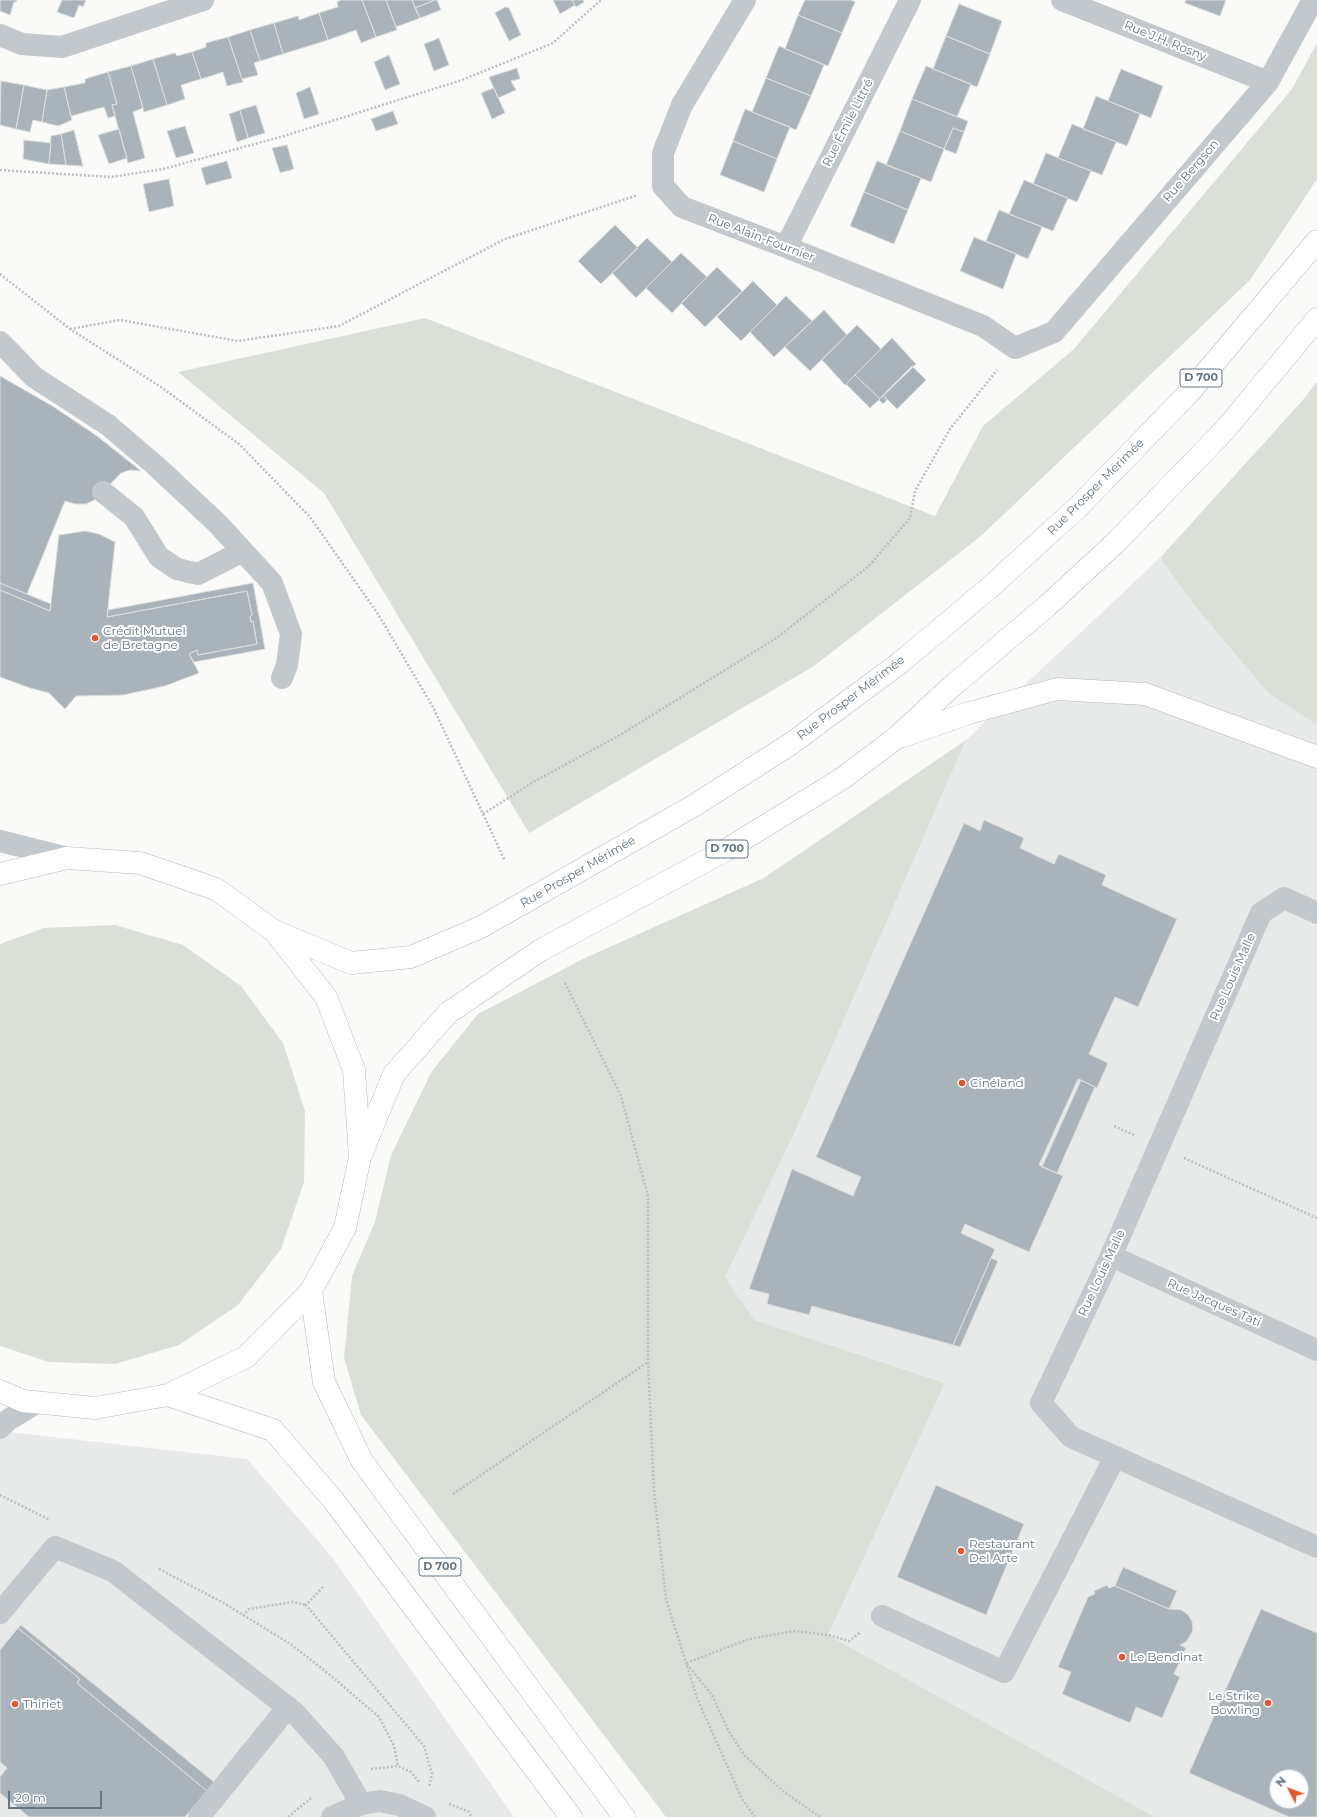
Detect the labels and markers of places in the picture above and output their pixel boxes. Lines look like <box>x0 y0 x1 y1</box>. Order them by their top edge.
place label: Crédit Mutuel de Bretagne <box>103 624 186 652</box>
marker: Crédit Mutuel de Bretagne <box>90 633 100 643</box>
place label: Cinéland <box>970 1076 1024 1090</box>
marker: Cinéland <box>957 1078 967 1088</box>
place label: Restaurant Del Arte <box>969 1537 1035 1565</box>
marker: Restaurant Del Arte <box>956 1546 966 1556</box>
place label: Le Bendinat <box>1130 1650 1203 1664</box>
marker: Le Bendinat <box>1117 1652 1127 1662</box>
place label: Le Strike Bowling <box>1208 1689 1260 1717</box>
place label: Thiriet <box>23 1697 61 1711</box>
marker: Le Strike Bowling <box>1263 1698 1273 1708</box>
marker: Thiriet <box>10 1699 20 1709</box>

